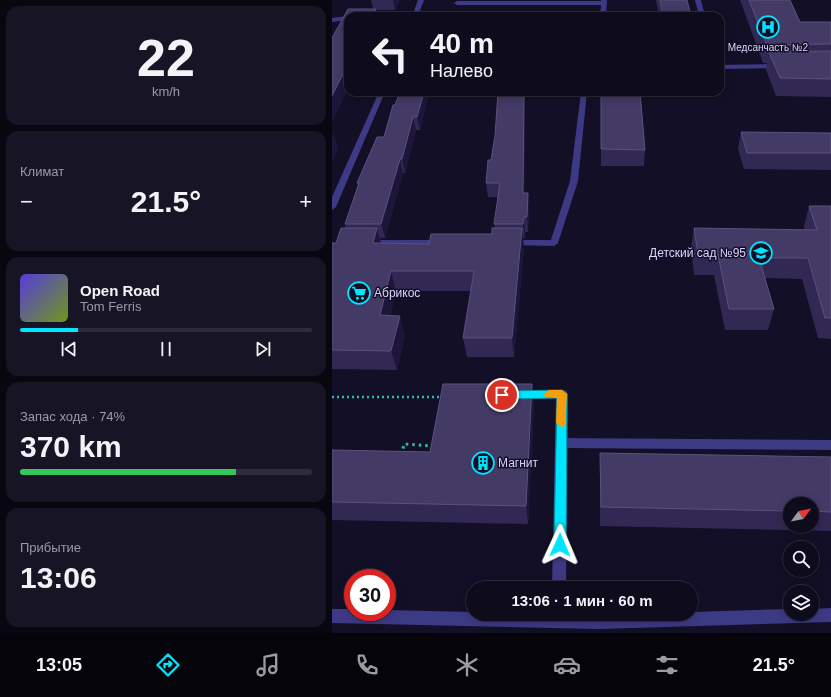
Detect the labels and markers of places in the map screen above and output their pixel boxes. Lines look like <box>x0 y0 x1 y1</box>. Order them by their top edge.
hospital icon: Медсанчасть №2 <box>755 14 781 40</box>
place label: Медсанчасть №2 <box>728 42 809 53</box>
school or university icon: Детский сад №95 <box>748 240 774 266</box>
place label: Детский сад №95 <box>649 246 746 260</box>
supermarket icon: Абрикос <box>346 280 372 306</box>
place label: Абрикос <box>374 286 420 300</box>
pin <box>485 378 519 412</box>
building icon: Магнит <box>470 450 496 476</box>
place label: Магнит <box>498 456 539 470</box>

